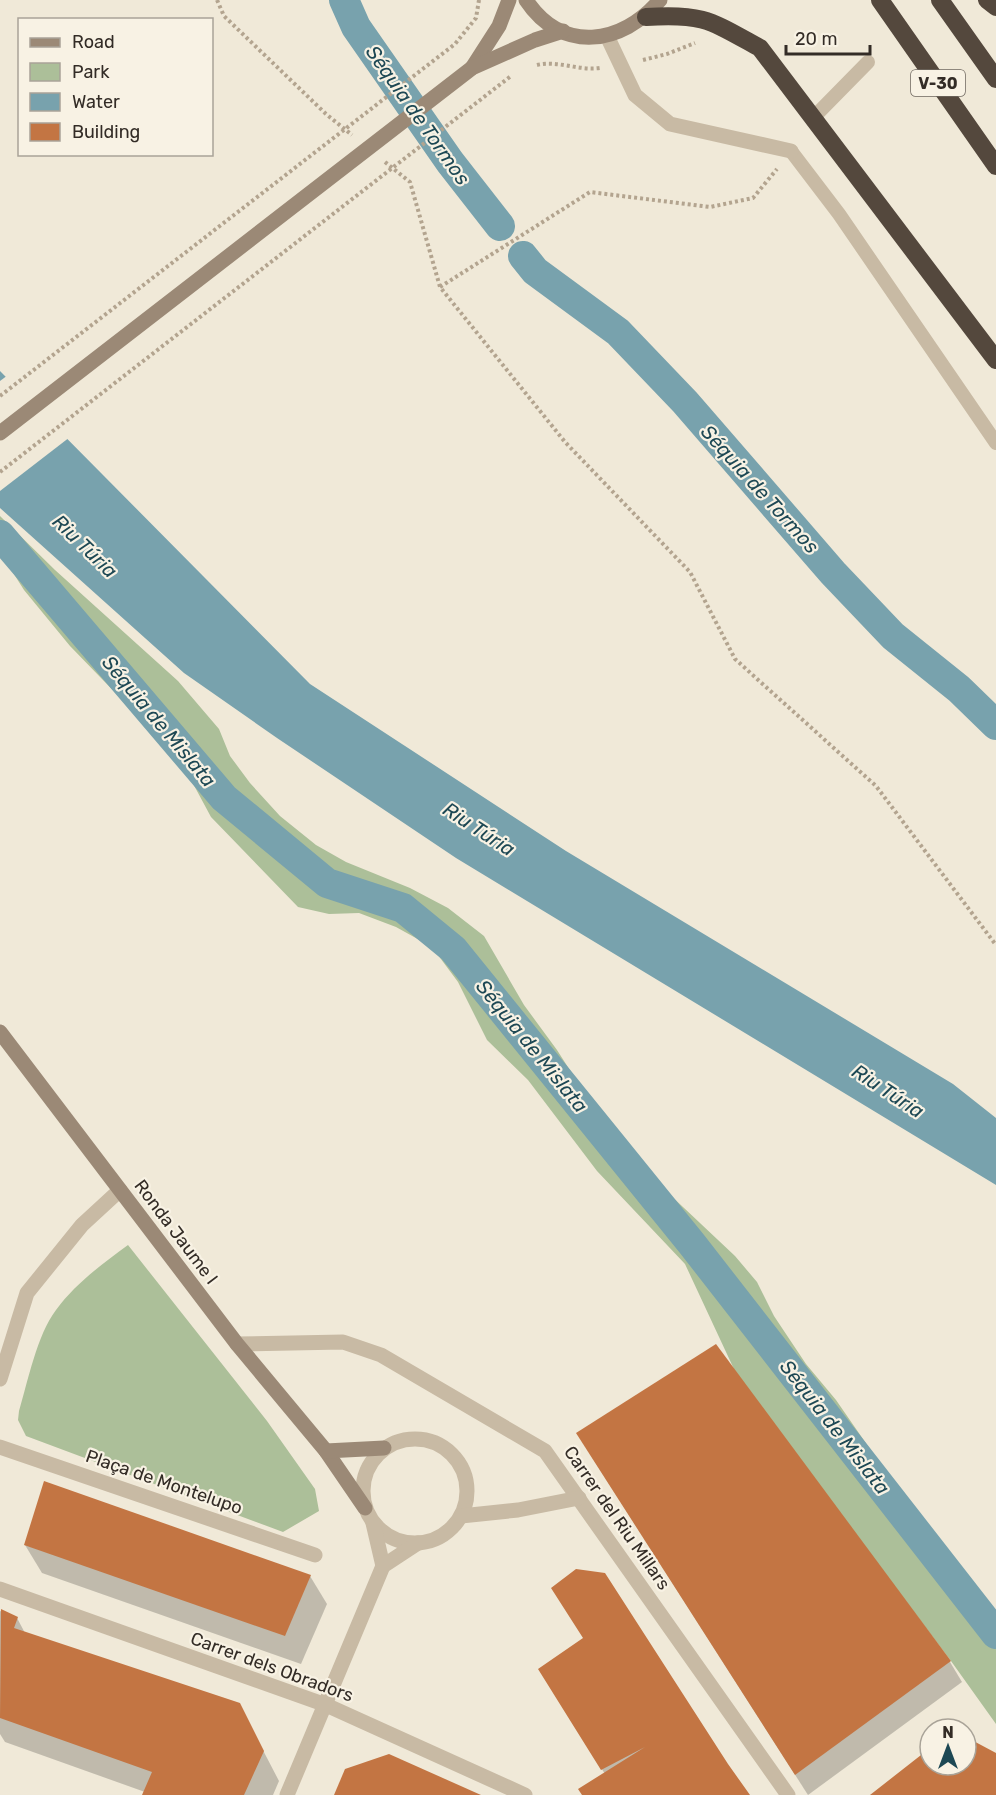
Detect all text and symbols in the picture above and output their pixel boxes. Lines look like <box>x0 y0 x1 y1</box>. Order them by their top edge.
legend <box>18 18 213 156</box>
scale bar <box>786 18 870 56</box>
text: 20 m <box>795 28 837 50</box>
text: Road <box>72 31 115 53</box>
water label: Séquia de Tormos <box>361 41 475 189</box>
text: Park <box>72 61 110 83</box>
road number: V-30 <box>911 70 965 96</box>
text: Water <box>72 91 120 113</box>
text: Building <box>72 121 140 143</box>
water label: Séquia de Tormos <box>696 420 824 558</box>
water label: Riu Túria <box>48 509 123 583</box>
water label: Séquia de Mislata <box>97 650 221 792</box>
water label: Riu Túria <box>439 797 520 861</box>
water label: Séquia de Mislata <box>471 975 593 1118</box>
water label: Riu Túria <box>848 1059 929 1123</box>
street label: Ronda Jaume I <box>129 1175 223 1289</box>
water label: Séquia de Mislata <box>775 1355 895 1499</box>
street label: Carrer del Riu Millars <box>559 1442 675 1594</box>
street label: Plaça de Montelupo <box>83 1445 245 1519</box>
street label: Carrer dels Obradors <box>188 1627 356 1707</box>
north arrow <box>918 1717 978 1777</box>
text: N <box>942 1723 954 1742</box>

